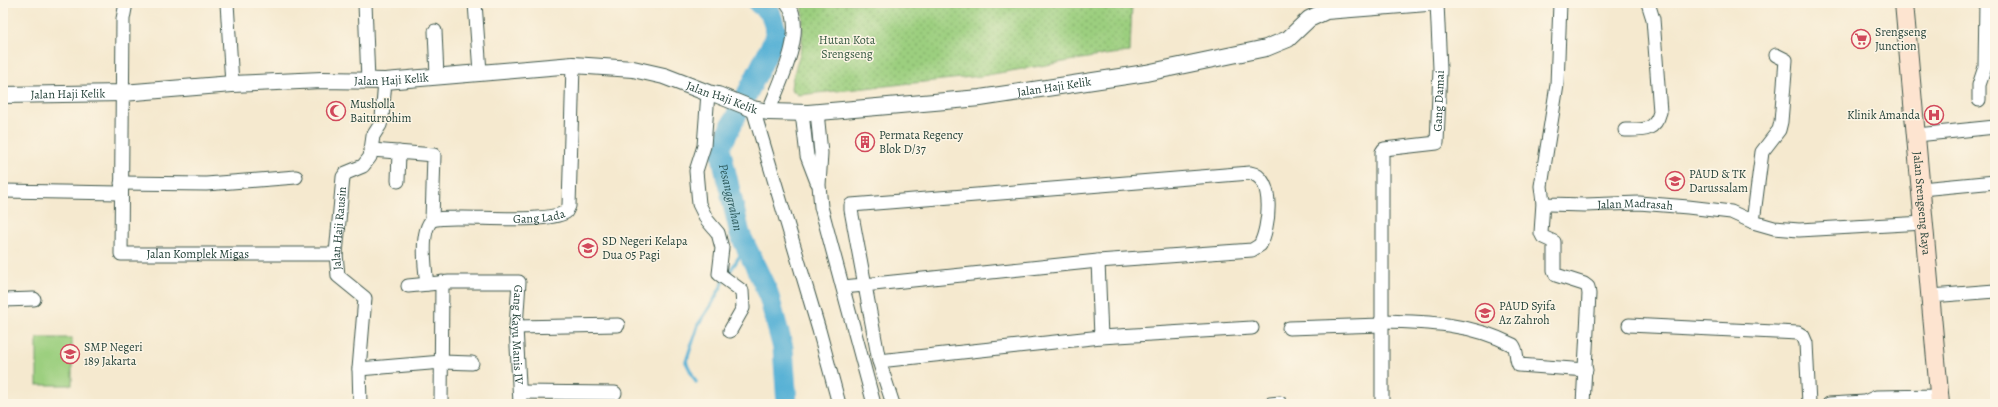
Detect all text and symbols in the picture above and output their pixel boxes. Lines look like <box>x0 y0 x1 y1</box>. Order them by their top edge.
place label: Srengseng Junction <box>1875 24 1926 54</box>
supermarket icon: Srengseng Junction <box>1850 28 1872 50</box>
park label: Hutan Kota Srengseng <box>819 32 876 62</box>
street label: Jalan Haji Kelik <box>354 69 429 89</box>
street label: Gang Damai <box>1429 70 1448 132</box>
street label: Jalan Haji Kelik <box>1016 73 1092 100</box>
street label: Jalan Haji Kelik <box>684 77 759 118</box>
street label: Jalan Haji Kelik <box>30 85 106 103</box>
place label: Musholla Baiturrohim <box>350 96 411 126</box>
mosque icon: Musholla Baiturrohim <box>325 100 347 122</box>
hospital icon: Klinik Amanda <box>1923 104 1945 126</box>
place label: Klinik Amanda <box>1847 107 1920 123</box>
place label: Permata Regency Blok D/37 <box>879 127 964 157</box>
building icon: Permata Regency Blok D/37 <box>854 131 876 153</box>
street label: Jalan Srengseng Raya <box>1909 151 1935 256</box>
water label: Pesanggrahan <box>715 162 747 233</box>
place label: PAUD & TK Darussalam <box>1689 166 1748 196</box>
school or university icon: PAUD & TK Darussalam <box>1664 170 1686 192</box>
street label: Jalan Haji Rausin <box>328 185 350 271</box>
street label: Jalan Madrasah <box>1597 195 1674 214</box>
street label: Gang Lada <box>513 205 568 227</box>
place label: SD Negeri Kelapa Dua 05 Pagi <box>602 233 688 263</box>
school or university icon: SD Negeri Kelapa Dua 05 Pagi <box>577 237 599 259</box>
street label: Jalan Komplek Migas <box>146 246 249 262</box>
street label: Gang Kayu Manis IV <box>508 284 527 386</box>
place label: PAUD Syifa Az Zahroh <box>1498 298 1556 328</box>
school or university icon: PAUD Syifa Az Zahroh <box>1474 302 1496 324</box>
place label: SMP Negeri 189 Jakarta <box>84 339 143 369</box>
school or university icon: SMP Negeri 189 Jakarta <box>59 343 81 365</box>

